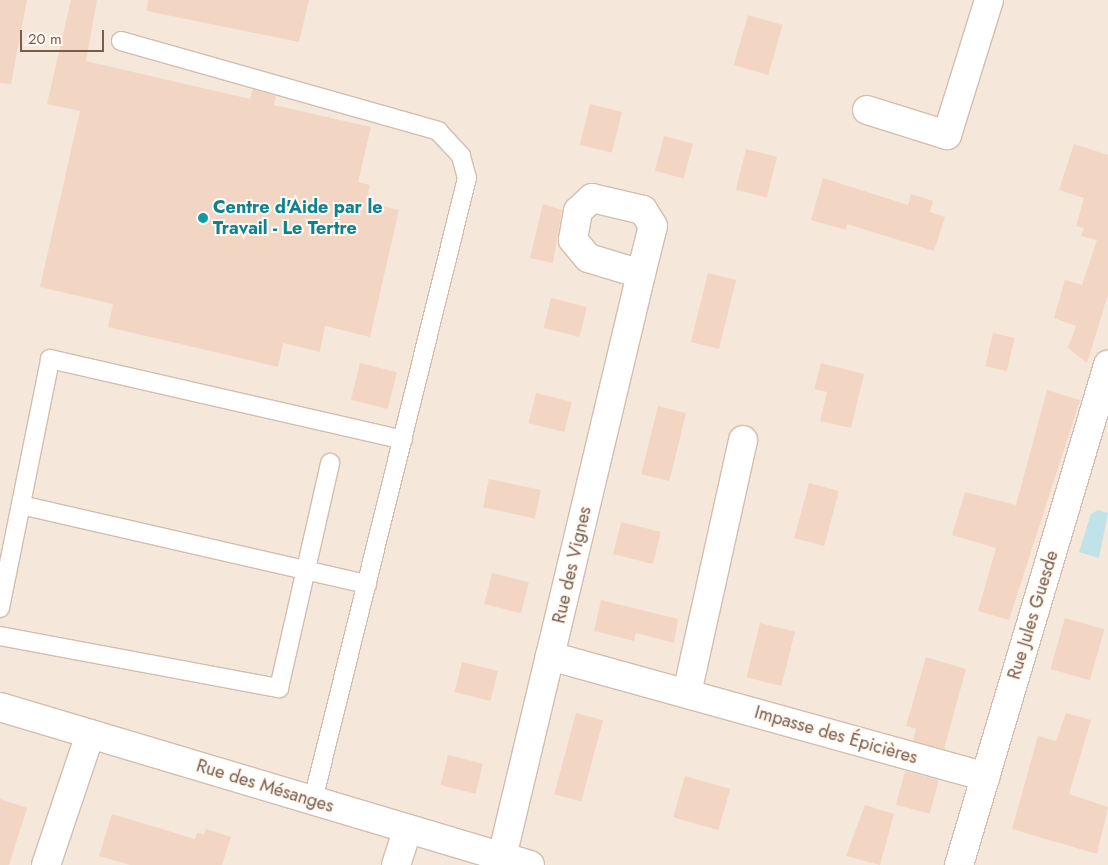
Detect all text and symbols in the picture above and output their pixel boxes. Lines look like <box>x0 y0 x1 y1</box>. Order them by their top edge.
scale bar <box>22 20 106 52</box>
text: 20 m <box>28 28 62 50</box>
place label: Centre d'Aide par le Travail - Le Tertre <box>213 197 383 240</box>
marker: Centre d'Aide par le Travail - Le Tertre <box>197 212 209 224</box>
street label: Rue des Vignes <box>548 505 596 625</box>
street label: Rue Jules Guesde <box>1003 548 1063 682</box>
street label: Impasse des Épicières <box>752 701 920 769</box>
street label: Rue des Mésanges <box>194 755 336 817</box>

